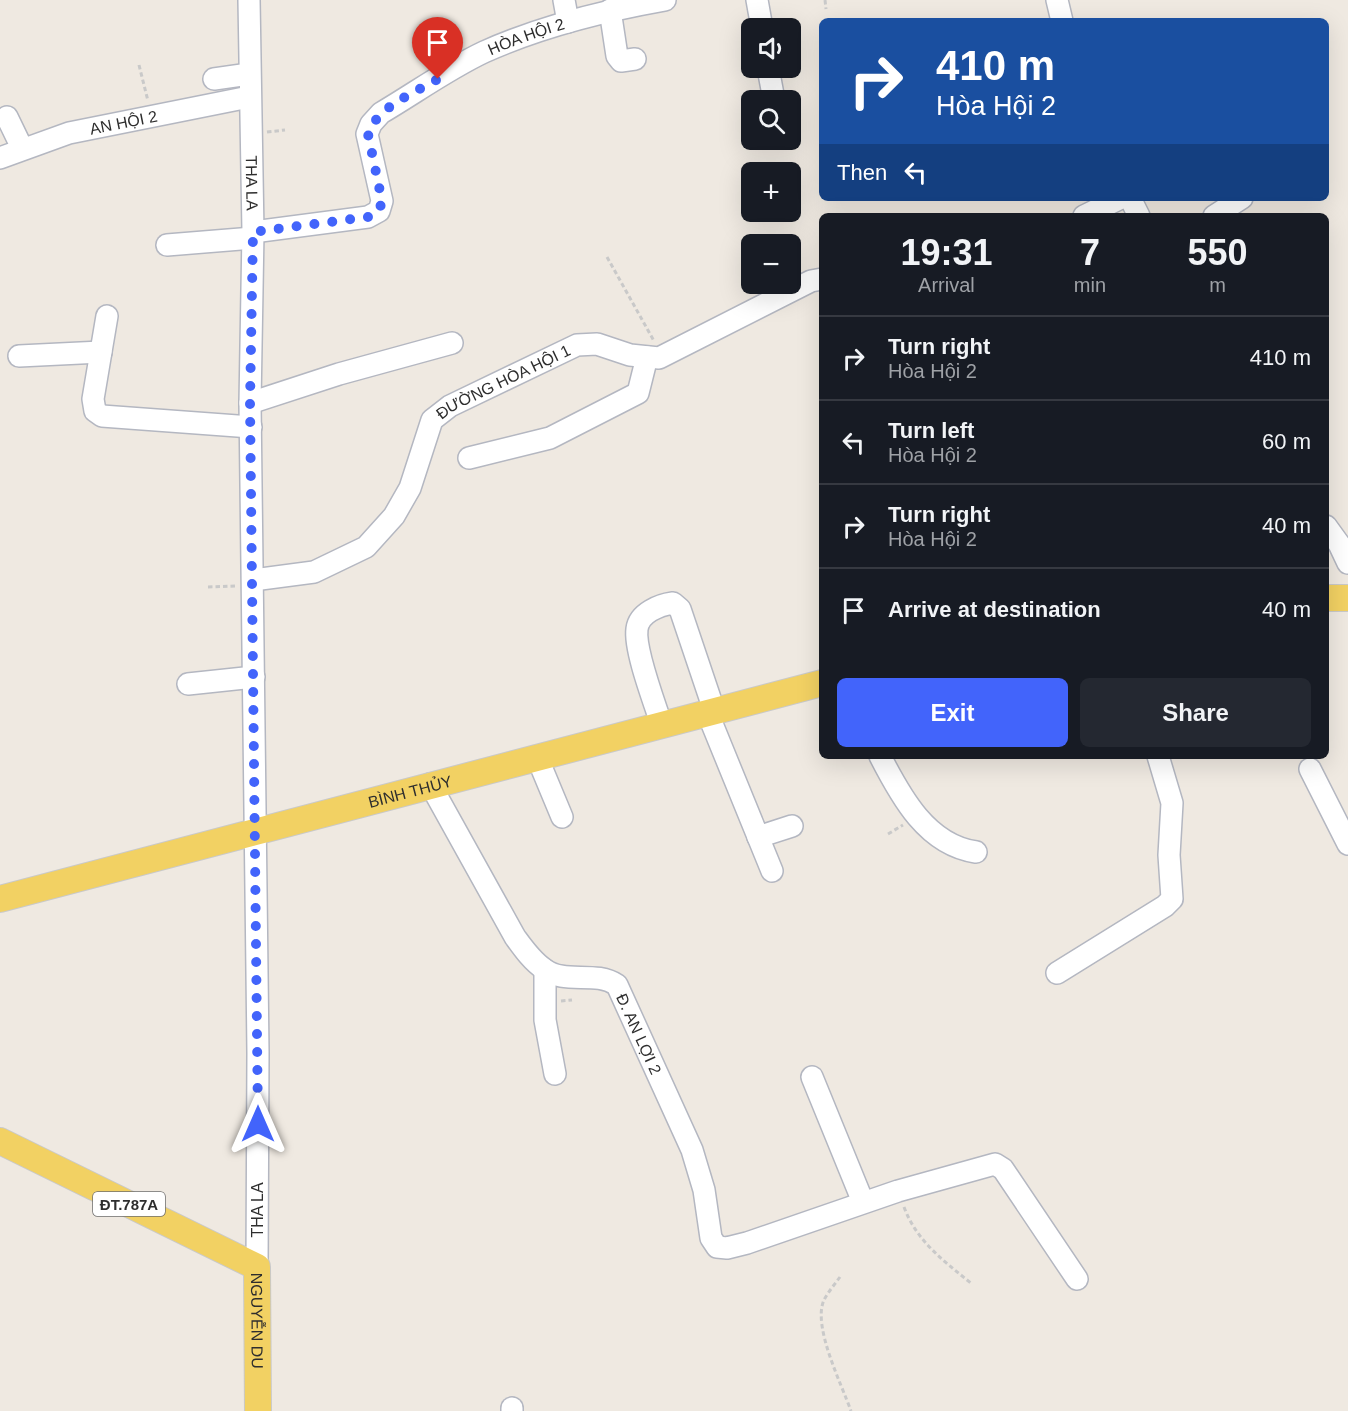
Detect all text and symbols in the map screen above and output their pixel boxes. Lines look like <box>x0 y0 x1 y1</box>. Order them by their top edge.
street label: HÒA HỘI 2 <box>485 15 566 58</box>
pin <box>412 17 463 79</box>
map controls <box>741 18 801 294</box>
button: sound <box>741 18 801 78</box>
icon: arrive <box>421 26 454 59</box>
icon: right <box>837 42 915 120</box>
text: 410 m <box>936 42 1055 89</box>
button: search <box>741 90 801 150</box>
text: Hòa Hội 2 <box>936 91 1056 121</box>
street label: AN HỘI 2 <box>88 107 159 137</box>
street label: THA LA <box>243 155 261 211</box>
icon: left <box>899 156 932 189</box>
text: Then <box>837 160 887 185</box>
button: + <box>741 162 801 222</box>
text: 19:31 <box>900 232 992 273</box>
text: 7 <box>1080 232 1100 273</box>
text: 550 <box>1187 232 1248 273</box>
button: − <box>741 234 801 294</box>
text: Arrival <box>918 274 975 296</box>
text: min <box>1074 274 1106 296</box>
text: m <box>1209 274 1226 296</box>
text: Turn right <box>888 334 990 359</box>
street label: ĐƯỜNG HÒA HỘI 1 <box>433 341 573 422</box>
icon: right <box>837 342 870 375</box>
text: 410 m <box>1250 345 1311 370</box>
text: Hòa Hội 2 <box>888 360 977 382</box>
text: Turn left <box>888 418 974 443</box>
icon: left <box>837 426 870 459</box>
text: 60 m <box>1262 429 1311 454</box>
text: Hòa Hội 2 <box>888 444 977 466</box>
text: Turn right <box>888 502 990 527</box>
icon: right <box>837 510 870 543</box>
text: 40 m <box>1262 513 1311 538</box>
text: Hòa Hội 2 <box>888 528 977 550</box>
icon: arrive <box>837 594 870 627</box>
text: Arrive at destination <box>888 597 1101 622</box>
text: 40 m <box>1262 597 1311 622</box>
button: Exit <box>837 678 1068 747</box>
button: Share <box>1080 678 1311 747</box>
street label: BÌNH THỦY <box>366 772 454 810</box>
street label: Đ. AN LỢI 2 <box>614 991 665 1077</box>
position arrow <box>226 1092 290 1156</box>
street label: THA LA <box>249 1182 266 1238</box>
road number: ĐT.787A <box>93 1192 165 1216</box>
street label: NGUYỄN DU <box>249 1273 267 1369</box>

